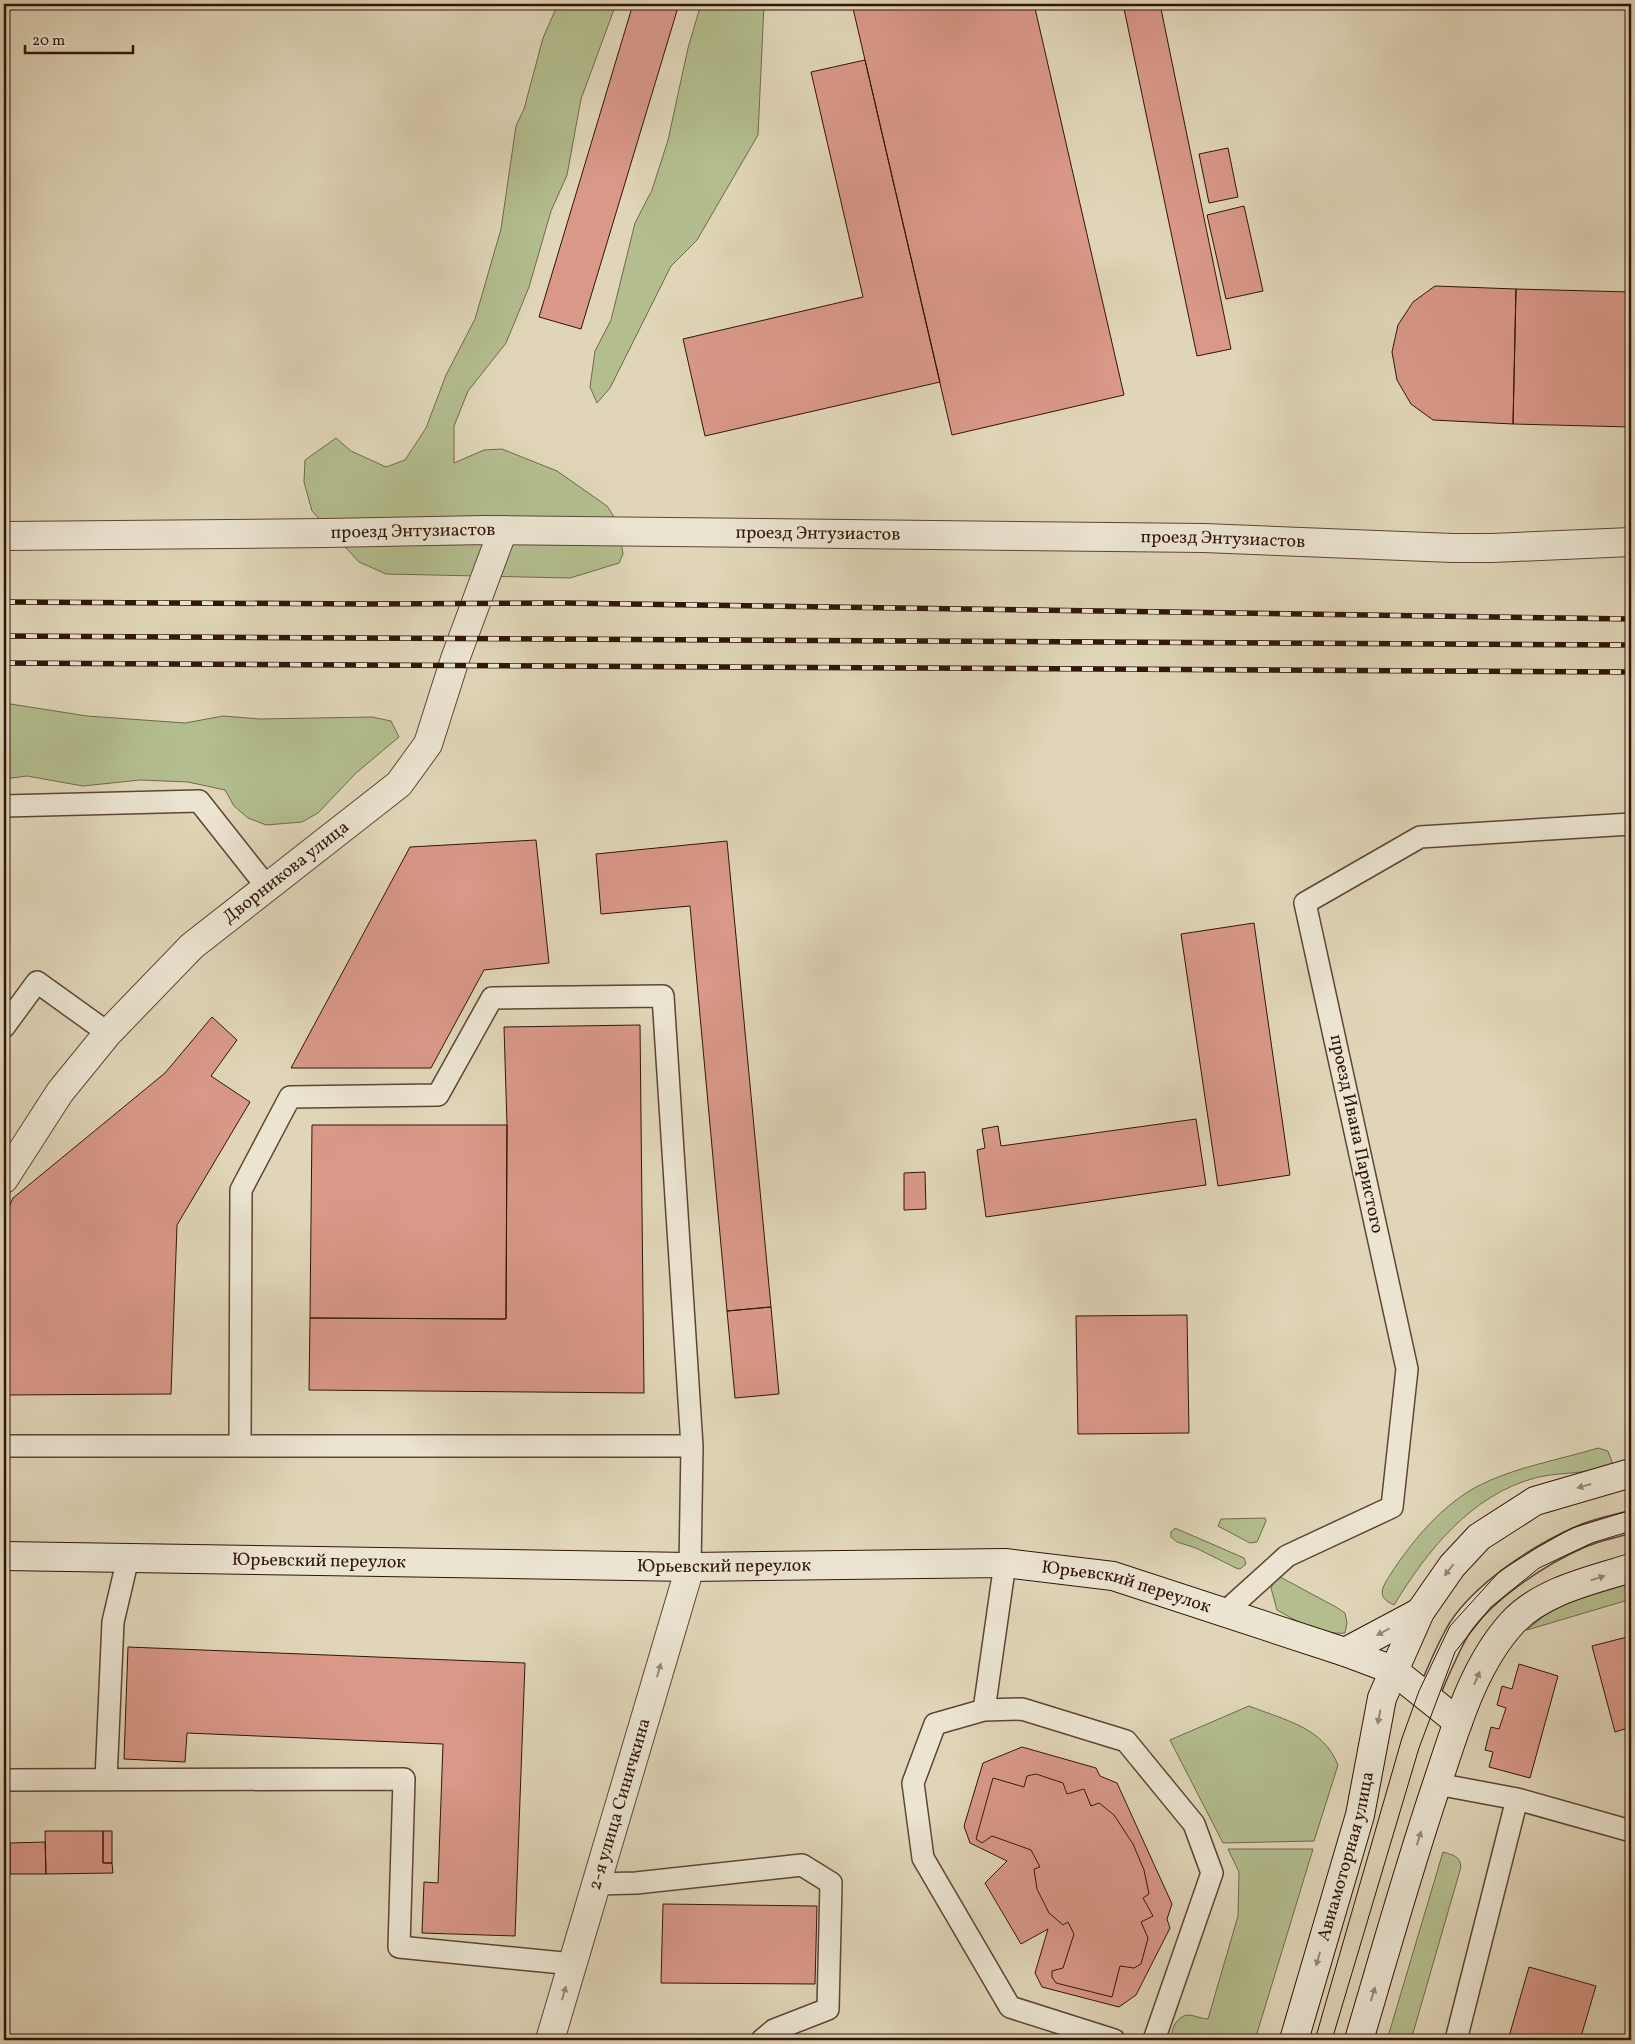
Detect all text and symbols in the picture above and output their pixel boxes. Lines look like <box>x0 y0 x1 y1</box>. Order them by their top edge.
scale bar <box>25 22 132 54</box>
text: 20 m <box>32 31 65 52</box>
street label: проезд Энтузиастов <box>330 517 496 545</box>
street label: проезд Энтузиастов <box>735 520 901 547</box>
street label: проезд Энтузиастов <box>1140 525 1306 555</box>
street label: Дворникова улица <box>218 815 355 930</box>
street label: проезд Ивана Паристого <box>1323 1032 1389 1236</box>
one-way arrow <box>1577 1482 1592 1490</box>
street label: Юрьевский переулок <box>232 1547 407 1575</box>
street label: Юрьевский переулок <box>637 1553 812 1580</box>
street label: Юрьевский переулок <box>1040 1555 1214 1620</box>
one-way arrow <box>1444 1563 1455 1576</box>
one-way arrow <box>1590 1574 1605 1582</box>
one-way arrow <box>1376 1628 1390 1636</box>
one-way arrow <box>655 1663 663 1678</box>
one-way arrow <box>1474 1671 1482 1685</box>
one-way arrow <box>1374 1709 1382 1725</box>
street label: 2-я улица Синичкина <box>583 1715 657 1893</box>
street label: Авиамоторная улица <box>1311 1769 1380 1944</box>
one-way arrow <box>1415 1830 1423 1845</box>
one-way arrow <box>1313 1951 1321 1966</box>
one-way arrow <box>561 1986 569 2001</box>
one-way arrow <box>1369 1986 1377 2001</box>

